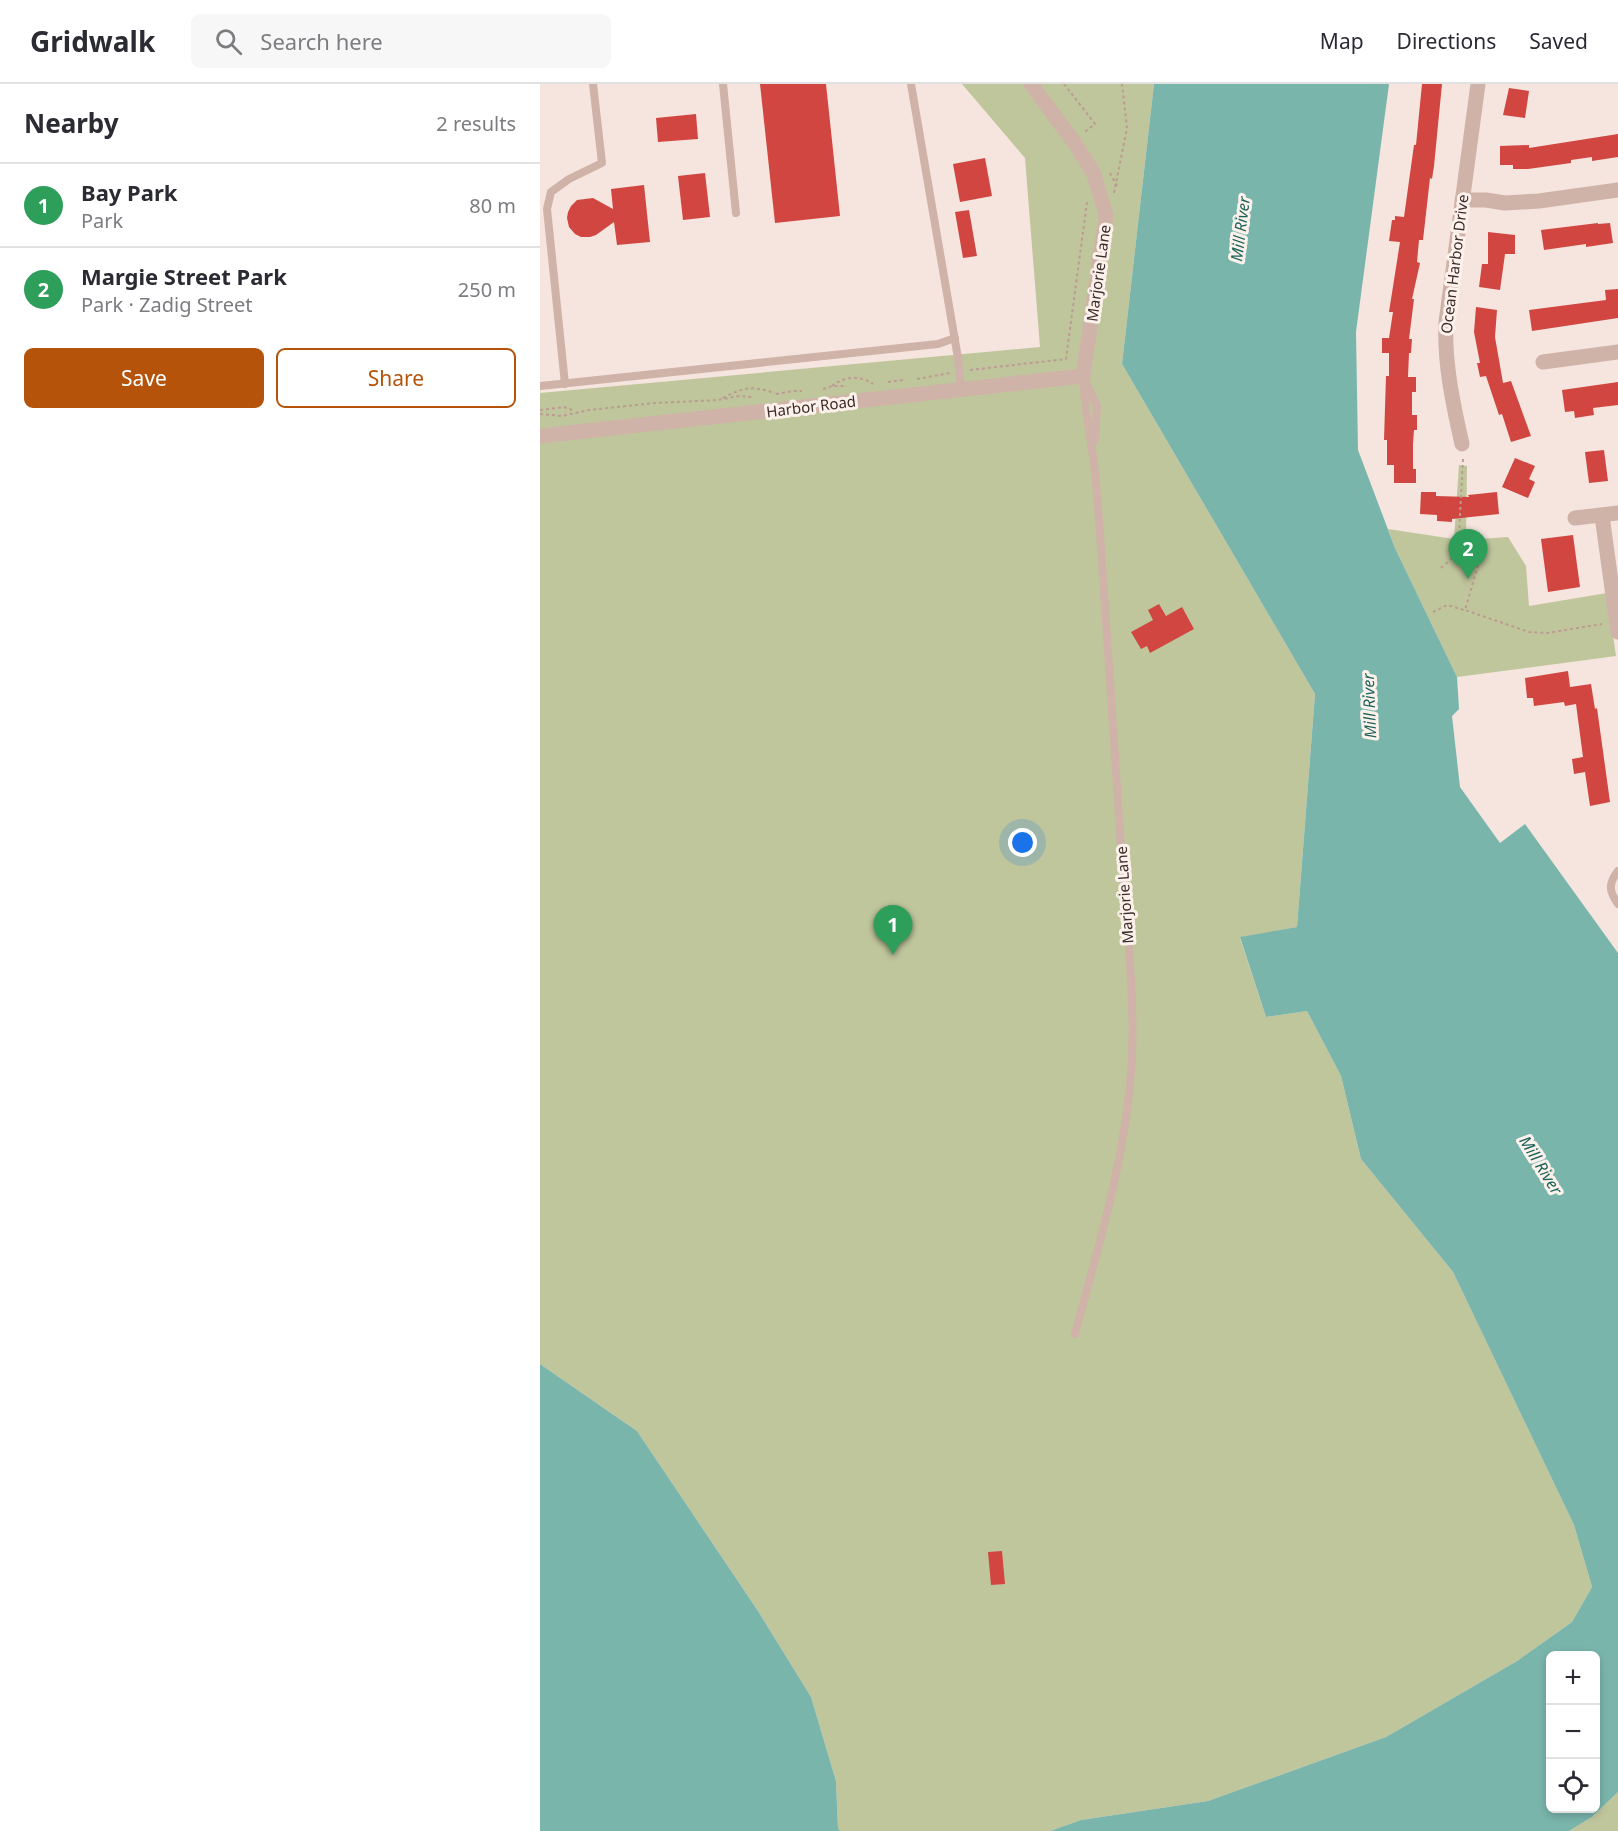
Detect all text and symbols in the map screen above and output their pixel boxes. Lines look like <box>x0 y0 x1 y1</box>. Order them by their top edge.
search box <box>191 14 611 68</box>
text: Gridwalk <box>30 22 155 60</box>
icon: search <box>212 25 245 58</box>
text: Search here <box>260 26 383 56</box>
text: Map <box>1320 27 1364 55</box>
text: Directions <box>1397 27 1496 55</box>
text: Saved <box>1529 27 1588 55</box>
text: Nearby <box>24 105 119 141</box>
text: 2 results <box>436 110 516 137</box>
text: Bay Park <box>81 177 177 207</box>
text: 1 <box>38 192 49 219</box>
text: 80 m <box>469 192 516 219</box>
street label: Ocean Harbor Drive <box>1436 193 1472 335</box>
water label: Mill River <box>1225 195 1255 263</box>
text: Park <box>81 207 123 234</box>
street label: Marjorie Lane <box>1081 223 1115 323</box>
text: Margie Street Park <box>81 261 287 291</box>
text: 2 <box>38 276 49 303</box>
text: 250 m <box>458 276 516 303</box>
text: Park · Zadig Street <box>81 291 252 318</box>
button: Save <box>24 348 264 408</box>
button: Share <box>276 348 516 408</box>
street label: Harbor Road <box>765 391 857 421</box>
pin: 2 <box>1448 530 1488 579</box>
water label: Mill River <box>1357 672 1381 739</box>
your location <box>1008 828 1037 857</box>
street label: Marjorie Lane <box>1111 846 1137 944</box>
pin: 1 <box>874 906 912 955</box>
water label: Mill River <box>1514 1132 1568 1199</box>
map controls <box>1546 1651 1600 1813</box>
button: + <box>1546 1651 1600 1705</box>
button: − <box>1546 1705 1600 1759</box>
button: locate <box>1546 1759 1600 1813</box>

